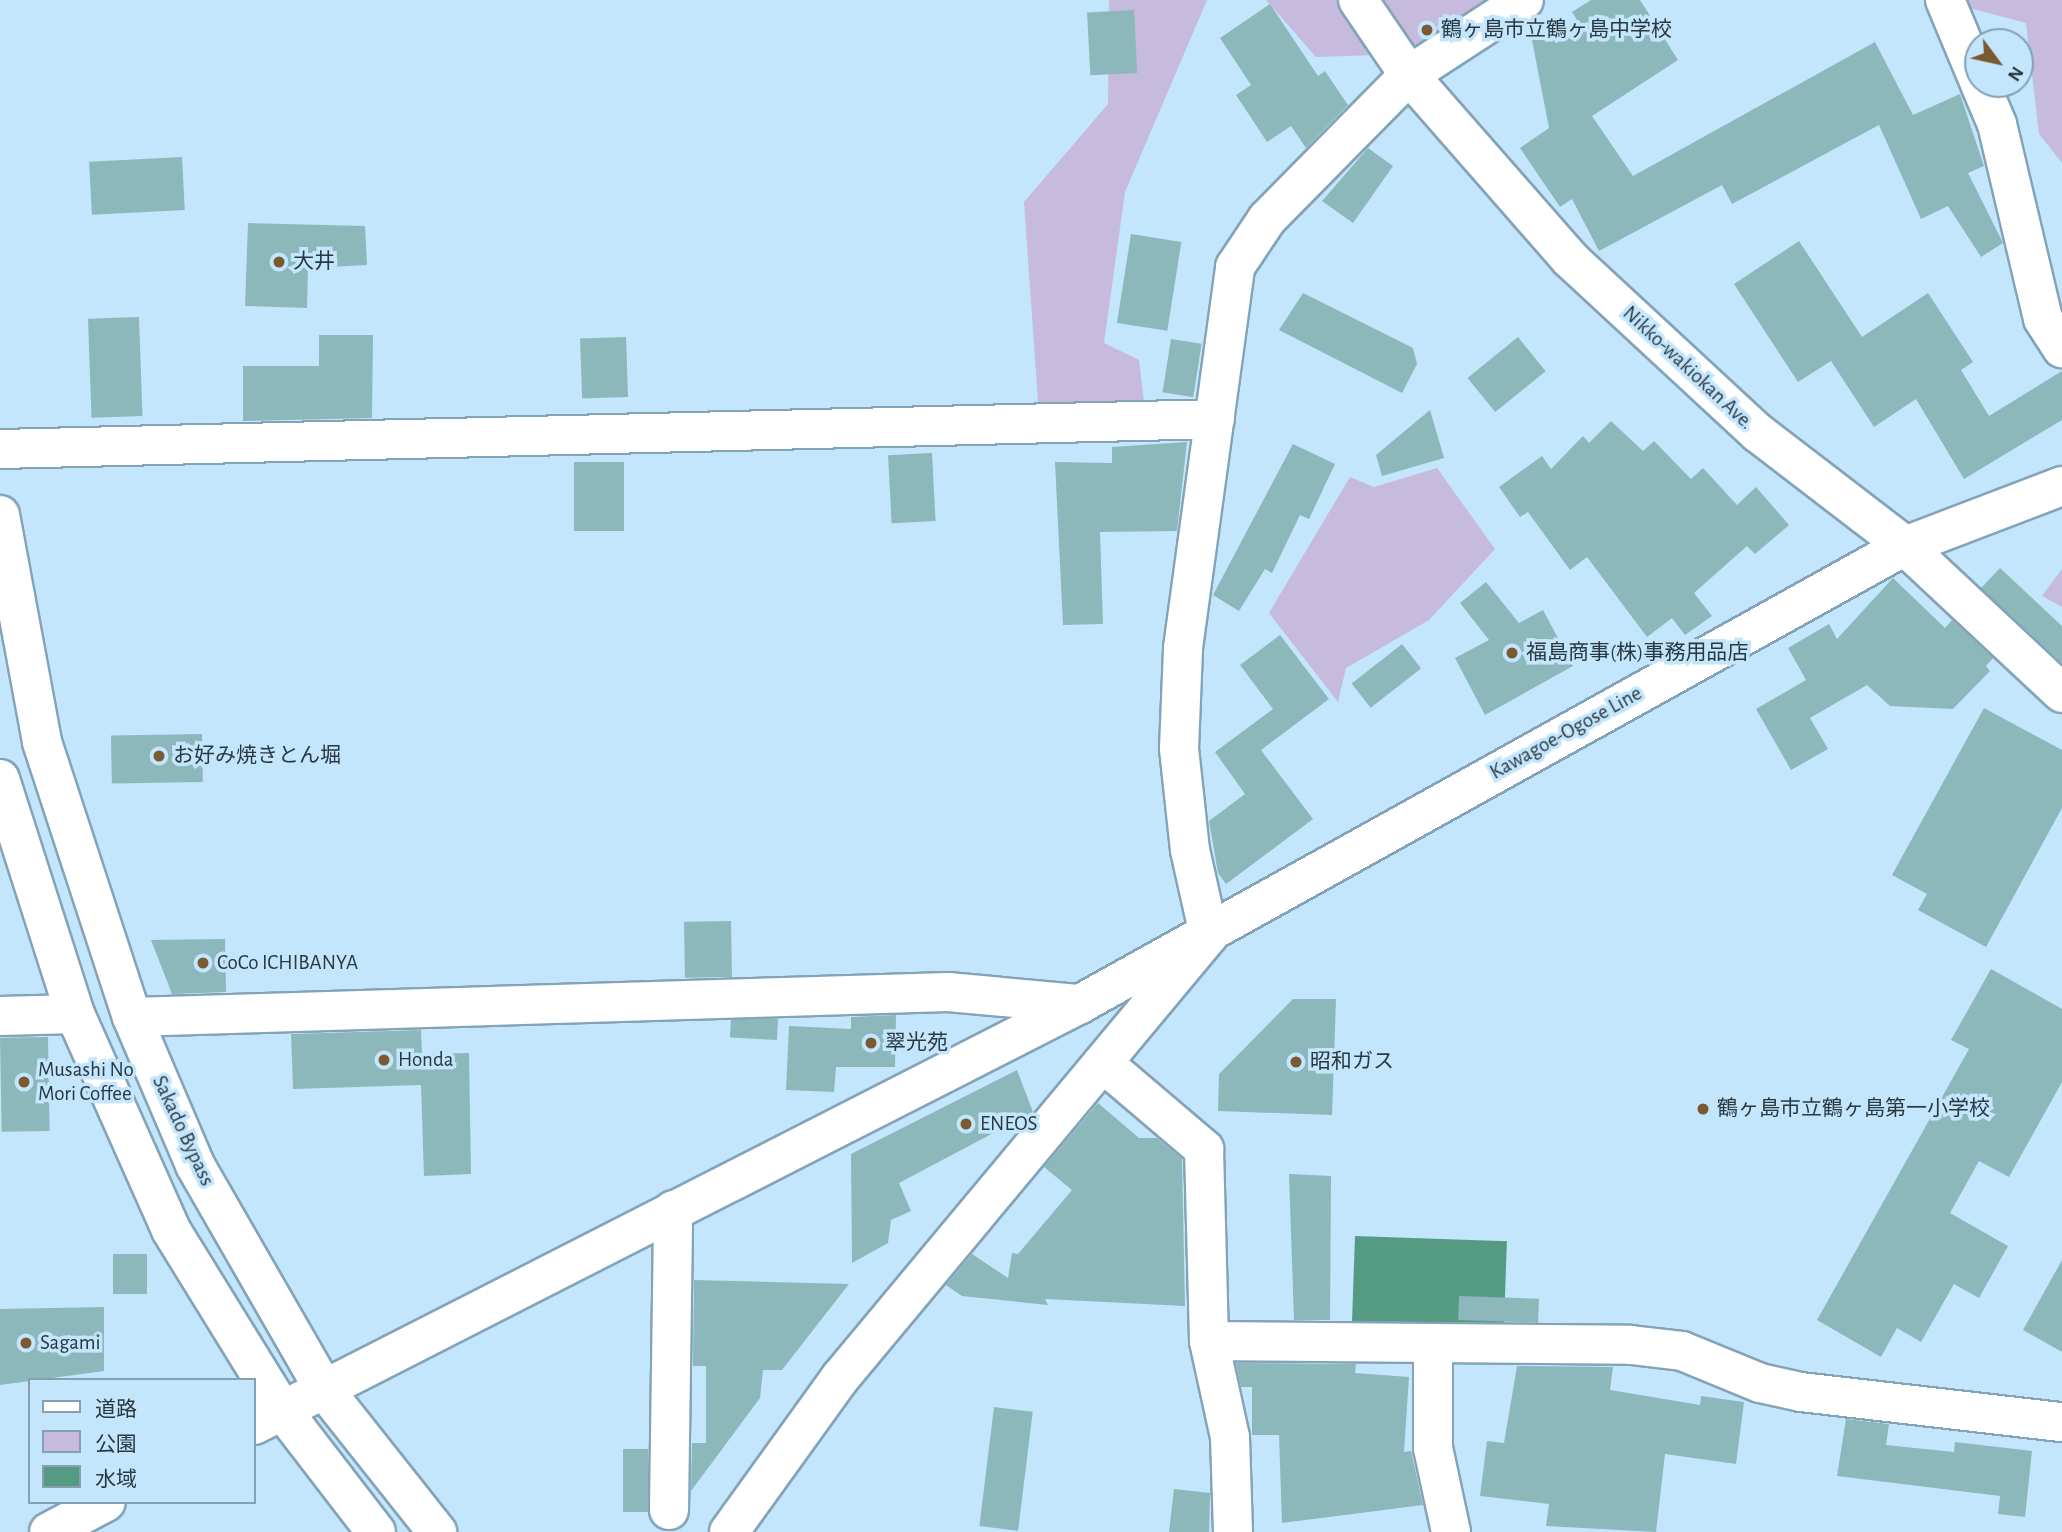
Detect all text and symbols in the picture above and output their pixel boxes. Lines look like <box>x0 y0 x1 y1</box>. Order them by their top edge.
place label: 鶴ヶ島市立鶴ヶ島中学校 <box>1441 17 1672 43</box>
marker: 鶴ヶ島市立鶴ヶ島中学校 <box>1419 22 1435 38</box>
north arrow <box>1964 28 2034 98</box>
text: N <box>2004 63 2027 84</box>
place label: 大井 <box>293 249 335 275</box>
marker: 大井 <box>271 254 287 270</box>
street label: Nikko-wakiokan Ave. <box>1617 301 1759 435</box>
place label: 福島商事(株)事務用品店 <box>1526 640 1748 666</box>
marker: 福島商事(株)事務用品店 <box>1504 645 1520 661</box>
street label: Kawagoe-Ogose Line <box>1486 681 1646 785</box>
place label: お好み焼きとん堀 <box>173 743 341 769</box>
marker: お好み焼きとん堀 <box>151 748 167 764</box>
place label: CoCo ICHIBANYA <box>217 950 358 976</box>
marker: CoCo ICHIBANYA <box>195 955 211 971</box>
place label: 翠光苑 <box>885 1030 948 1056</box>
marker: 翠光苑 <box>863 1035 879 1051</box>
place label: Honda <box>398 1047 453 1073</box>
place label: 昭和ガス <box>1310 1049 1394 1075</box>
marker: Honda <box>376 1052 392 1068</box>
marker: 昭和ガス <box>1288 1054 1304 1070</box>
place label: Musashi No Mori Coffee <box>38 1057 134 1107</box>
street label: Sakado Bypass <box>146 1072 220 1190</box>
marker: Musashi No Mori Coffee <box>16 1074 32 1090</box>
place label: 鶴ヶ島市立鶴ヶ島第一小学校 <box>1717 1096 1990 1122</box>
marker: 鶴ヶ島市立鶴ヶ島第一小学校 <box>1695 1101 1711 1117</box>
place label: ENEOS <box>980 1111 1037 1137</box>
marker: ENEOS <box>958 1116 974 1132</box>
place label: Sagami <box>40 1330 101 1356</box>
marker: Sagami <box>18 1335 34 1351</box>
legend <box>28 1378 256 1504</box>
text: 道路 <box>95 1399 137 1420</box>
text: 公園 <box>95 1434 137 1455</box>
text: 水域 <box>95 1469 137 1490</box>

